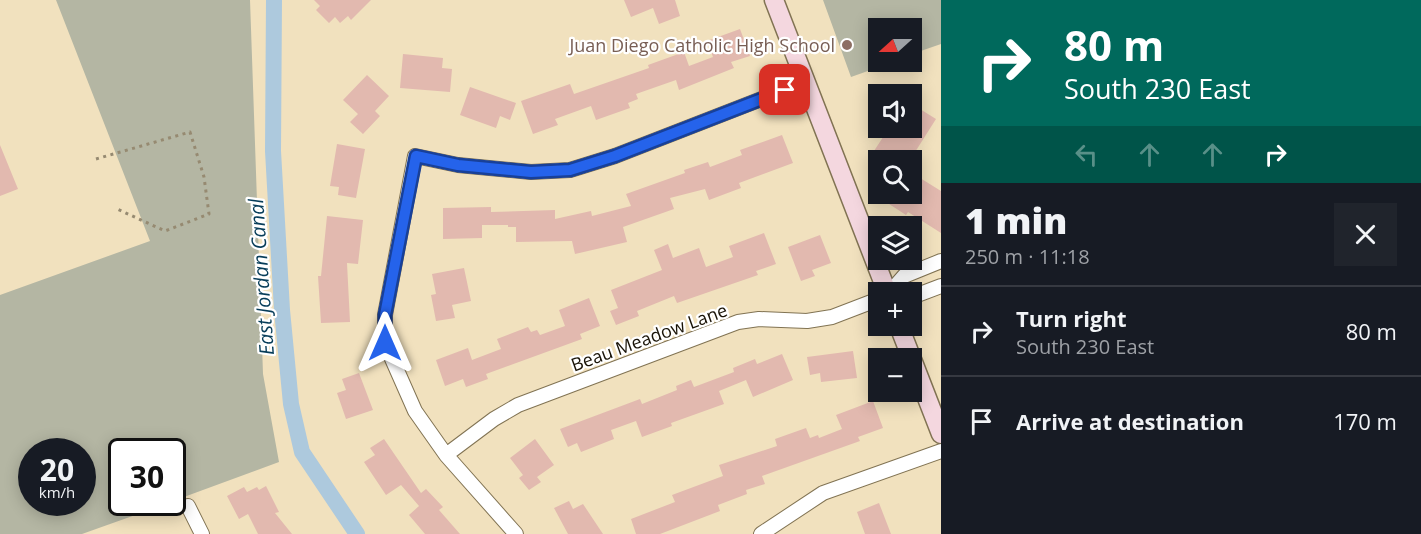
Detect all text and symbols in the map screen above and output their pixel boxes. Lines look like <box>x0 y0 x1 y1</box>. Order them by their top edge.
text: 80 m <box>1064 16 1164 73</box>
north arrow <box>868 18 922 72</box>
map controls <box>868 18 922 402</box>
icon: right <box>965 24 1043 102</box>
place label: Juan Diego Catholic High School <box>567 33 835 57</box>
marker: Juan Diego Catholic High School <box>840 38 854 52</box>
pin <box>759 64 810 115</box>
text: South 230 East <box>1064 70 1251 107</box>
icon: arrive <box>768 73 801 106</box>
button: sound <box>868 84 922 138</box>
icon: left <box>1070 138 1103 171</box>
icon: ahead <box>1133 138 1166 171</box>
icon: ahead <box>1196 138 1229 171</box>
icon: right <box>1259 138 1292 171</box>
button: search <box>868 150 922 204</box>
text: 1 min <box>965 196 1067 245</box>
water label: East Jordan Canal <box>242 197 280 356</box>
button: close <box>1334 203 1397 266</box>
button: layers <box>868 216 922 270</box>
text: 250 m · 11:18 <box>965 243 1090 270</box>
button: + <box>868 282 922 336</box>
street label: Beau Meadow Lane <box>567 298 731 376</box>
text: Turn right <box>1016 303 1127 333</box>
position arrow <box>353 311 417 375</box>
icon: right <box>965 315 998 348</box>
text: 80 m <box>1346 316 1397 346</box>
text: South 230 East <box>1016 333 1154 360</box>
button: − <box>868 348 922 402</box>
icon: arrive <box>965 405 998 438</box>
text: Arrive at destination <box>1016 406 1244 436</box>
text: 170 m <box>1333 406 1397 436</box>
speed limit sign: 30 <box>108 438 186 516</box>
text: 20 <box>40 449 74 490</box>
text: km/h <box>39 482 75 502</box>

